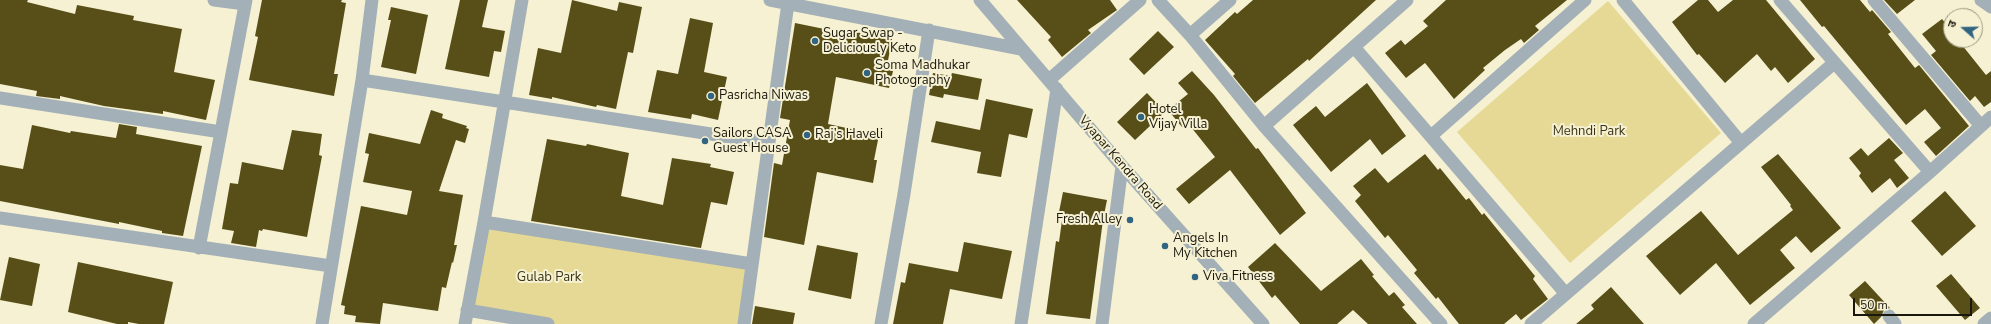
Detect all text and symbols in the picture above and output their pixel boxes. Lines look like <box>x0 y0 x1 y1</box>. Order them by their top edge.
north arrow <box>1943 8 1983 48</box>
text: उ <box>1944 18 1960 30</box>
place label: Sugar Swap - Deliciously Keto <box>823 26 917 57</box>
marker: Sugar Swap - Deliciously Keto <box>810 36 820 46</box>
place label: Soma Madhukar Photography <box>875 58 970 89</box>
marker: Soma Madhukar Photography <box>862 68 872 78</box>
place label: Pasricha Niwas <box>719 88 808 104</box>
marker: Pasricha Niwas <box>706 91 716 101</box>
place label: Hotel Vijay Villa <box>1149 102 1207 133</box>
marker: Hotel Vijay Villa <box>1136 112 1146 122</box>
street label: Vyapar Kendra Road <box>1075 113 1165 213</box>
park label: Mehndi Park <box>1553 124 1625 140</box>
place label: Sailors CASA Guest House <box>713 126 791 157</box>
place label: Raj’s Haveli <box>815 127 883 143</box>
marker: Raj’s Haveli <box>802 130 812 140</box>
marker: Sailors CASA Guest House <box>700 136 710 146</box>
place label: Fresh Alley <box>1056 212 1122 228</box>
marker: Fresh Alley <box>1125 215 1135 225</box>
place label: Angels In My Kitchen <box>1173 231 1237 262</box>
marker: Angels In My Kitchen <box>1160 241 1170 251</box>
place label: Viva Fitness <box>1203 269 1273 285</box>
park label: Gulab Park <box>517 270 581 286</box>
marker: Viva Fitness <box>1190 272 1200 282</box>
scale bar <box>1855 290 1974 316</box>
text: 50 m <box>1860 297 1888 313</box>

